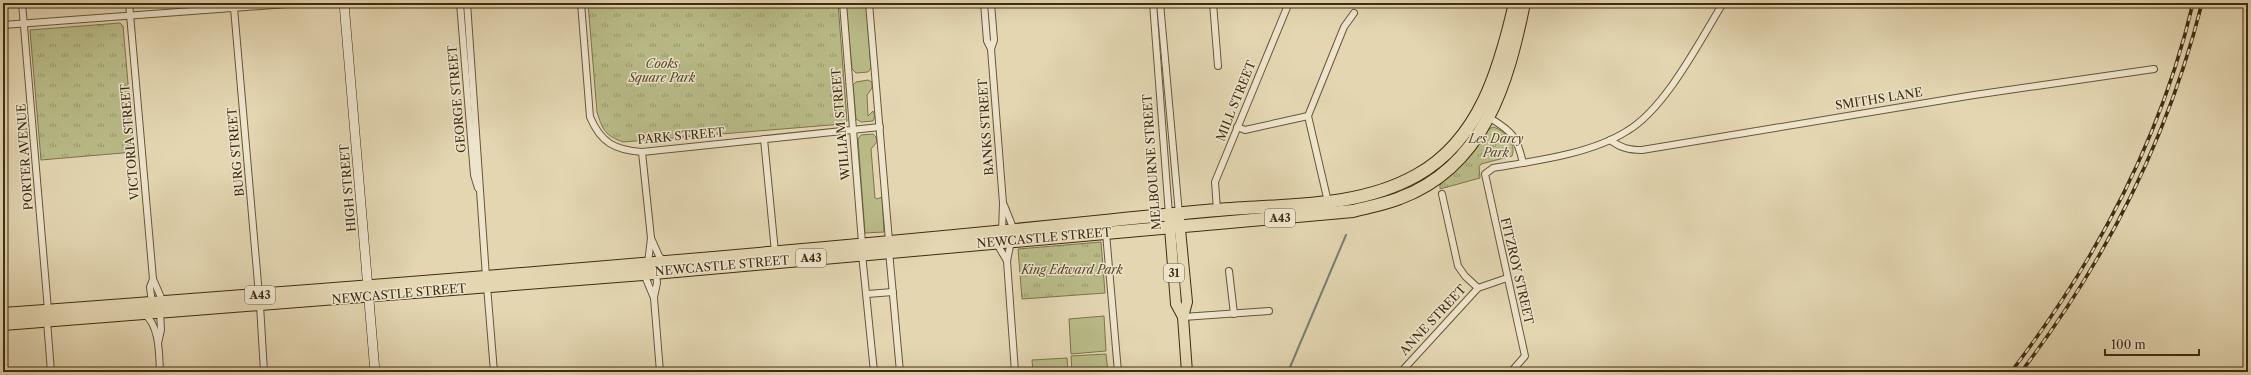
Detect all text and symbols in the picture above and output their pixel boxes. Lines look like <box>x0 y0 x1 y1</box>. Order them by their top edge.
street label: GEORGE STREET <box>444 45 469 154</box>
park label: Cooks Square Park <box>628 56 696 85</box>
street label: MILL STREET <box>1213 58 1259 143</box>
street label: WILLIAM STREET <box>828 67 853 182</box>
street label: BANKS STREET <box>975 78 996 176</box>
street label: VICTORIA STREET <box>117 83 142 202</box>
street label: SMITHS LANE <box>1834 84 1924 113</box>
street label: MELBOURNE STREET <box>1139 93 1164 231</box>
street label: PORTER AVENUE <box>13 103 36 211</box>
street label: BURG STREET <box>224 107 247 197</box>
street label: PARK STREET <box>637 124 725 147</box>
park label: Les Darcy Park <box>1467 131 1524 160</box>
street label: HIGH STREET <box>336 143 359 233</box>
road number: A43 <box>1265 209 1295 227</box>
street label: FITZROY STREET <box>1498 216 1537 326</box>
street label: NEWCASTLE STREET <box>976 224 1112 251</box>
road number: A43 <box>796 249 826 267</box>
street label: NEWCASTLE STREET <box>654 252 790 279</box>
park label: King Edward Park <box>1020 262 1124 277</box>
road number: 31 <box>1164 264 1184 282</box>
street label: NEWCASTLE STREET <box>331 280 467 307</box>
street label: ANNE STREET <box>1396 281 1469 359</box>
road number: A43 <box>245 286 275 304</box>
scale bar <box>2105 331 2199 357</box>
text: 100 m <box>2111 337 2146 352</box>

